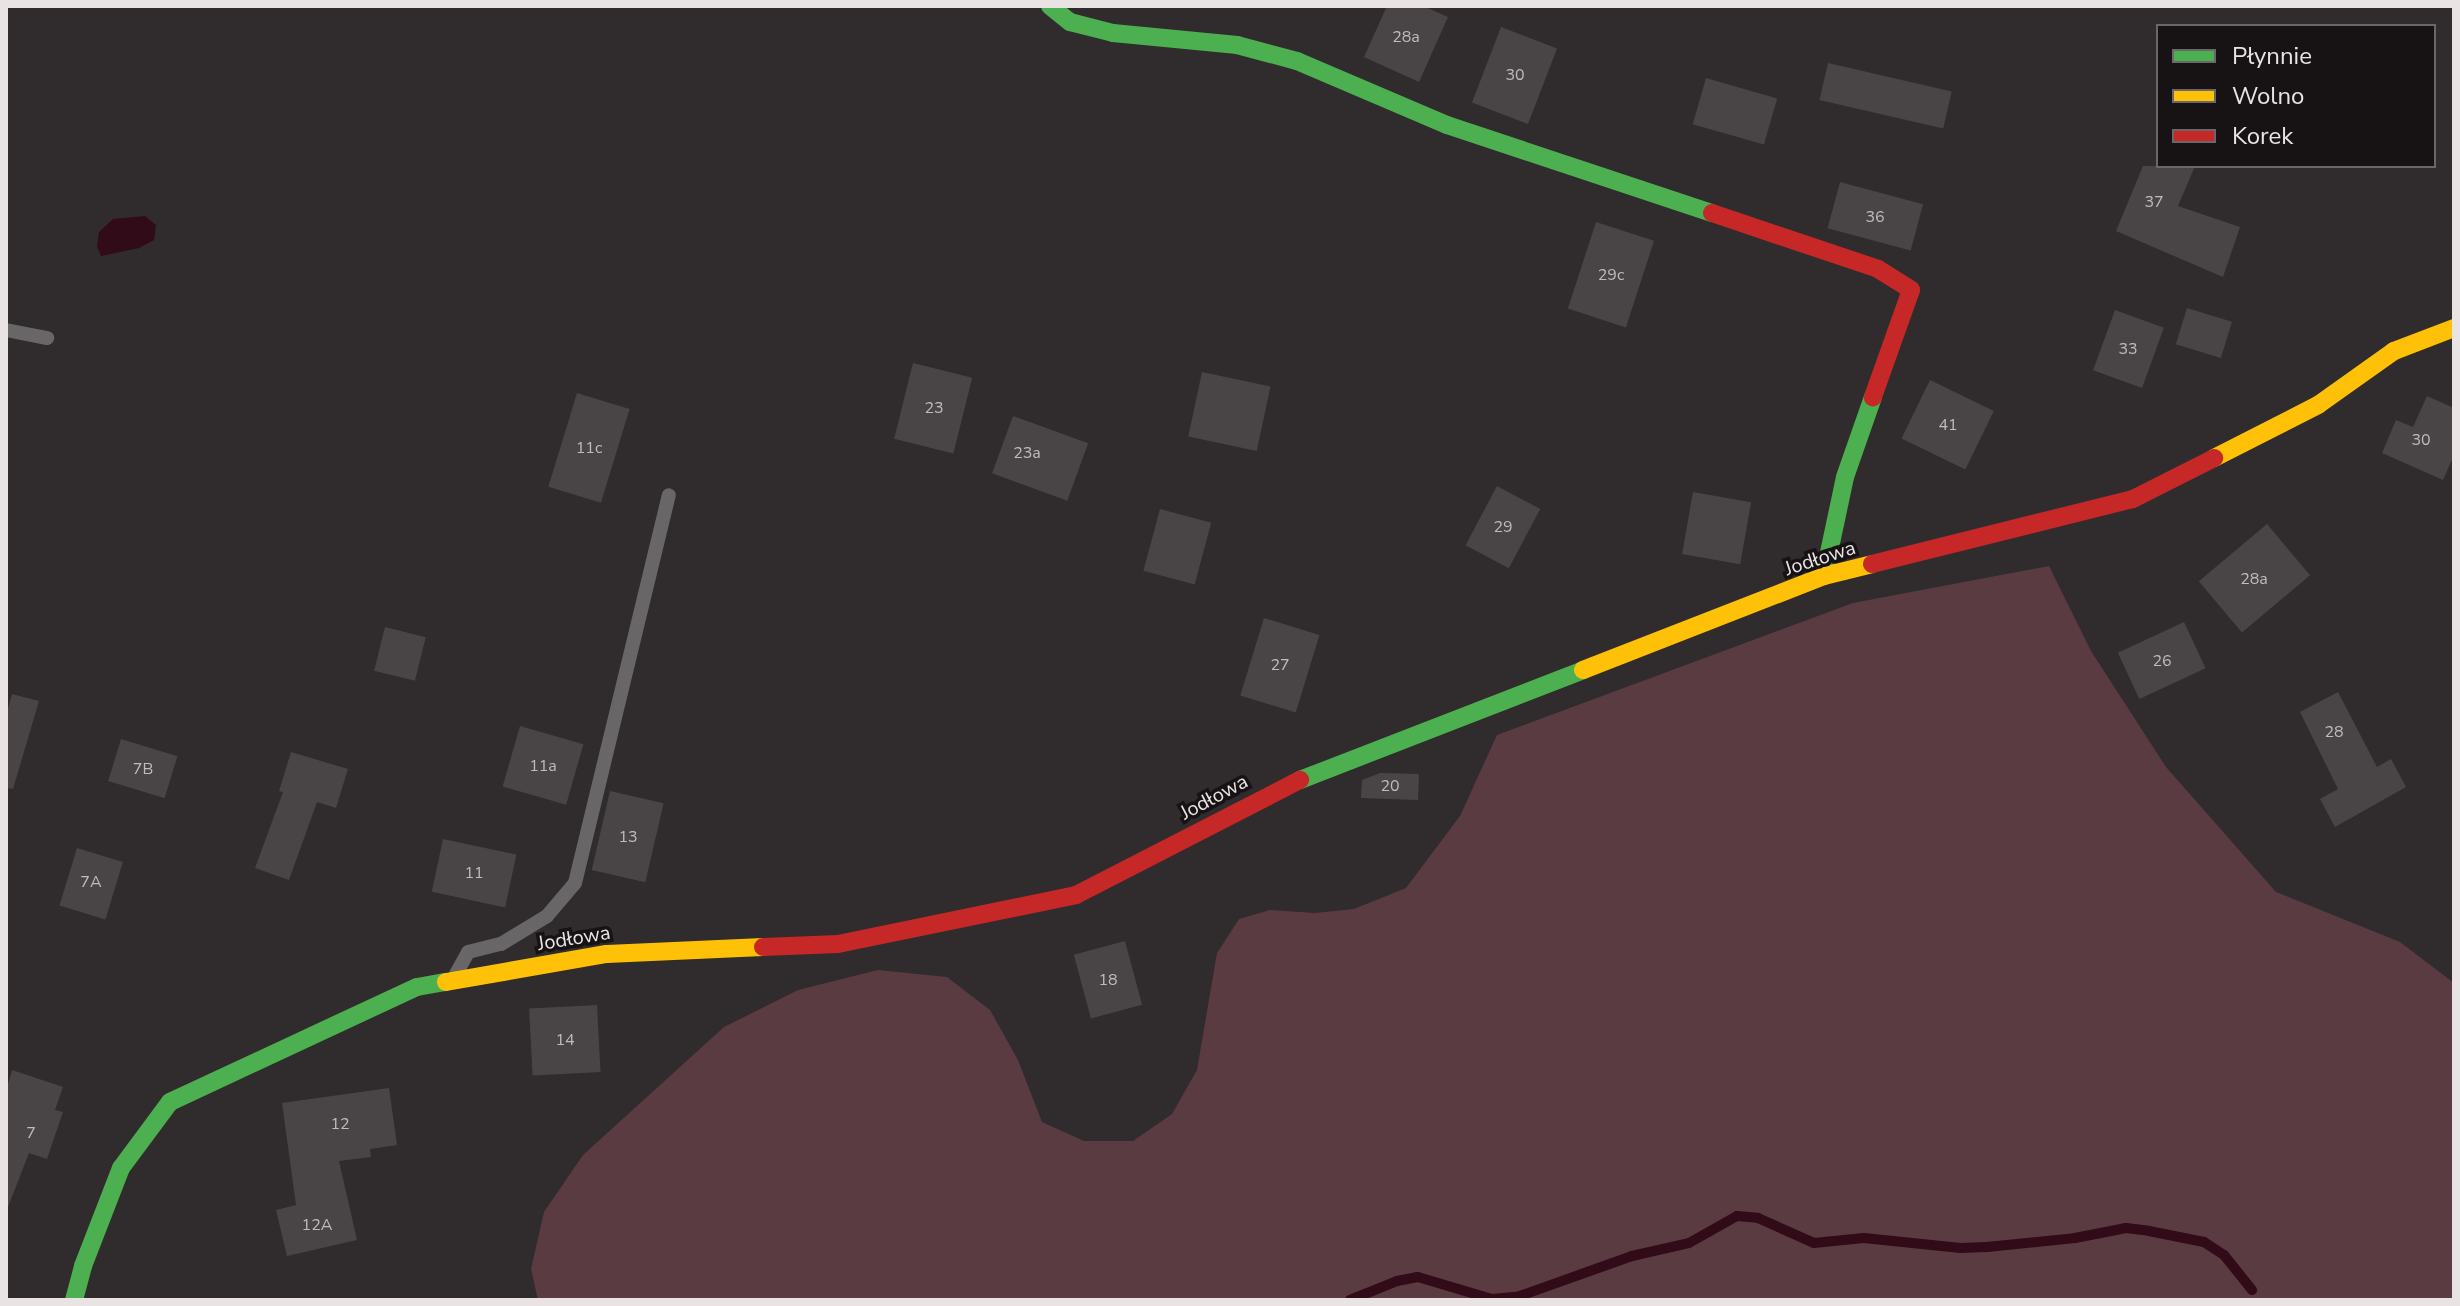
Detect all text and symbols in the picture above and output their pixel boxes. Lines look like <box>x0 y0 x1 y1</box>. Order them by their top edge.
legend <box>2156 24 2436 168</box>
house number: 28a <box>1392 27 1420 47</box>
text: Płynnie <box>2232 40 2312 72</box>
house number: 30 <box>1505 65 1525 85</box>
text: Wolno <box>2232 80 2304 112</box>
text: Korek <box>2232 120 2293 152</box>
house number: 37 <box>2144 192 2164 212</box>
house number: 36 <box>1865 207 1885 227</box>
house number: 29c <box>1598 265 1624 285</box>
house number: 33 <box>2118 339 2138 359</box>
house number: 23 <box>924 398 944 418</box>
house number: 41 <box>1938 415 1958 435</box>
house number: 30 <box>2411 430 2431 450</box>
house number: 11c <box>576 438 602 458</box>
house number: 23a <box>1013 443 1041 463</box>
house number: 29 <box>1493 517 1513 537</box>
street label: Jodłowa <box>1781 535 1859 581</box>
house number: 28a <box>2240 569 2268 589</box>
house number: 26 <box>2152 651 2172 671</box>
house number: 27 <box>1270 655 1290 675</box>
house number: 28 <box>2324 722 2344 742</box>
house number: 11a <box>529 756 557 776</box>
house number: 7B <box>133 759 153 779</box>
street label: Jodłowa <box>1176 769 1252 825</box>
house number: 20 <box>1380 776 1400 796</box>
house number: 13 <box>618 827 638 847</box>
house number: 11 <box>464 863 484 883</box>
house number: 7A <box>80 872 102 892</box>
street label: Jodłowa <box>536 920 612 956</box>
house number: 18 <box>1098 970 1118 990</box>
house number: 14 <box>555 1030 575 1050</box>
house number: 12 <box>330 1114 350 1134</box>
house number: 7 <box>26 1123 36 1143</box>
house number: 12A <box>302 1215 332 1235</box>

